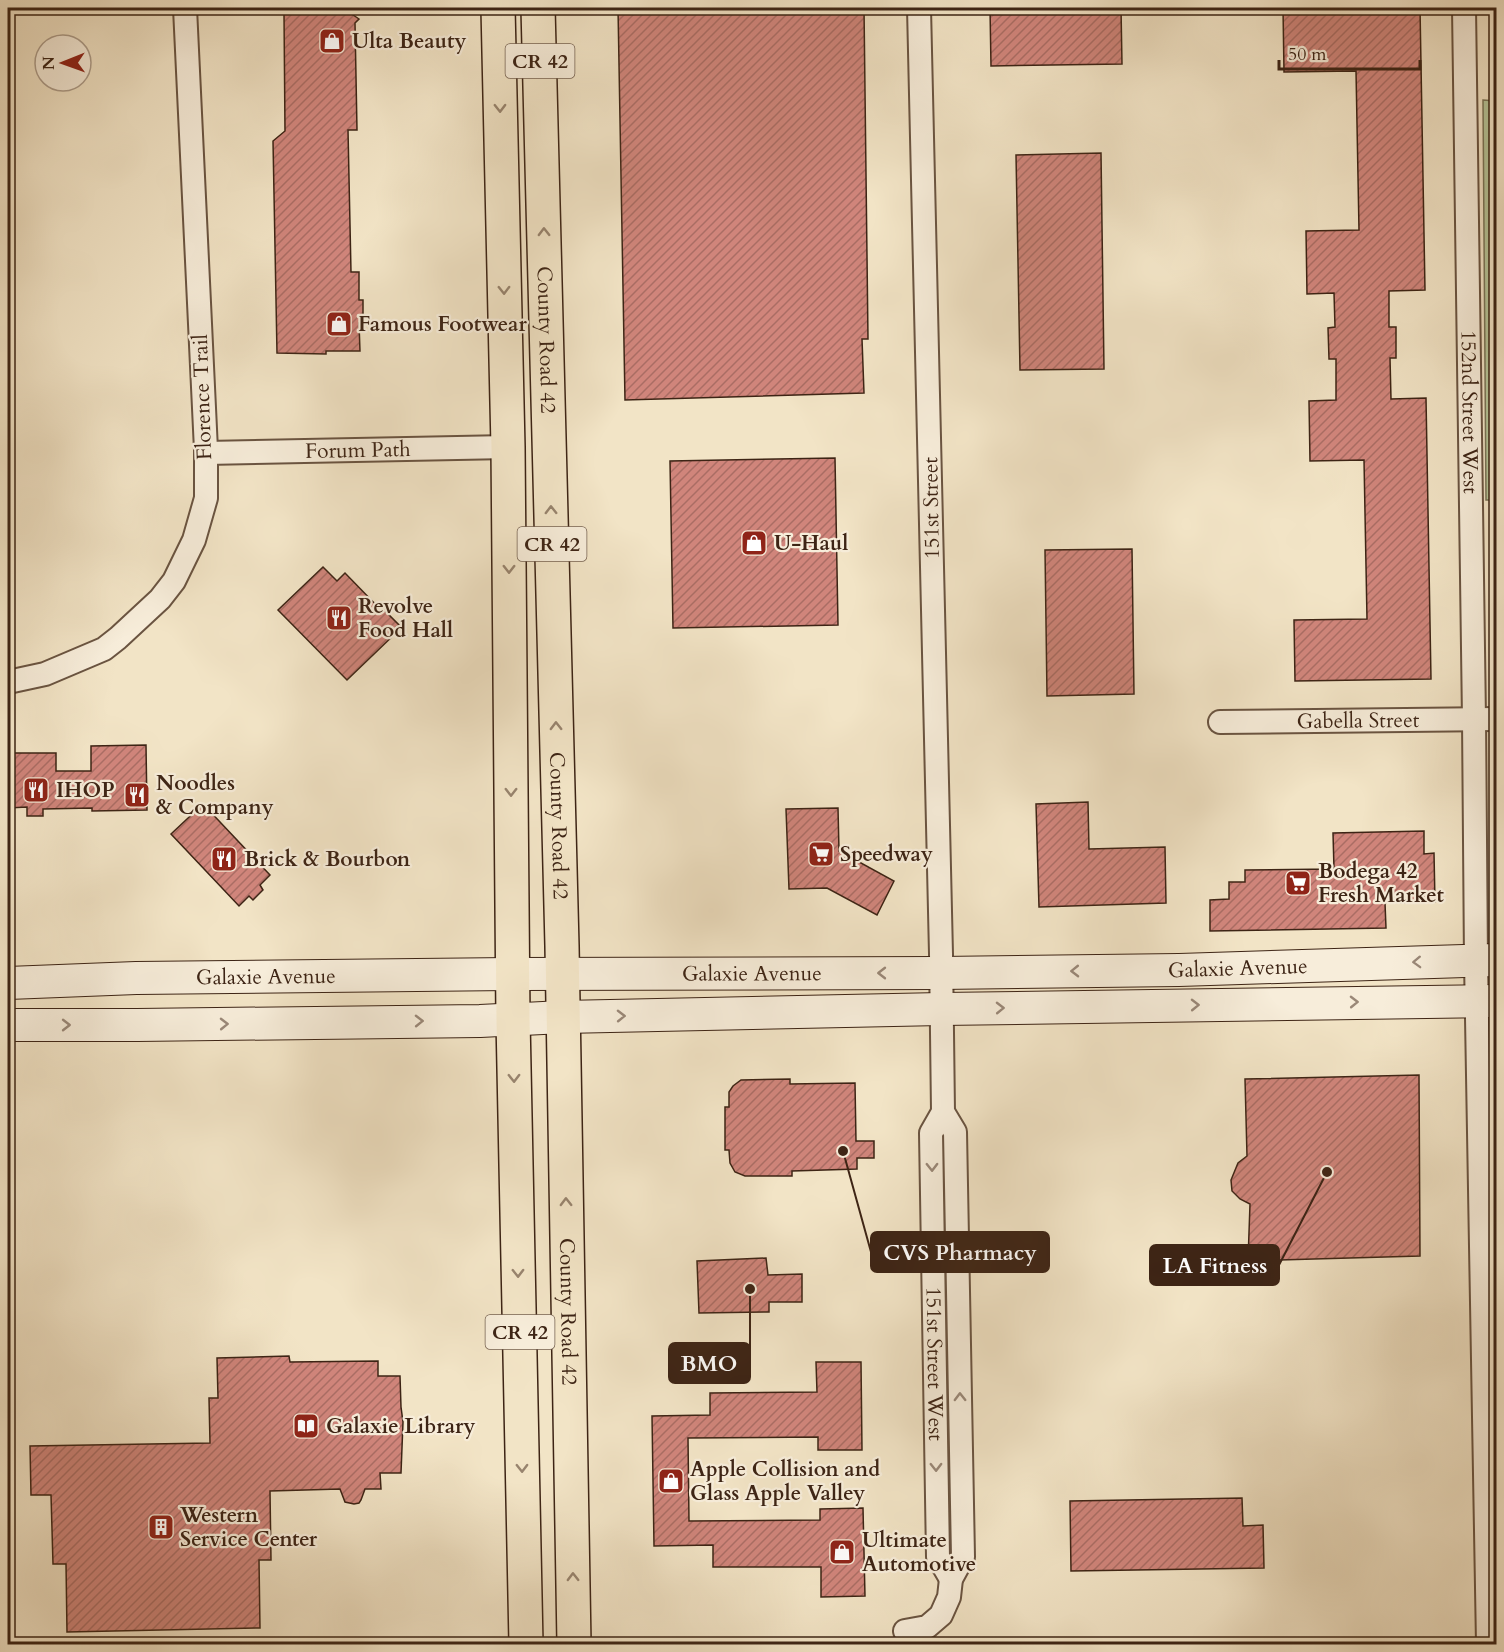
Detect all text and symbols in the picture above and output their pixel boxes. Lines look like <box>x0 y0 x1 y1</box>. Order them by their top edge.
shop icon: Ulta Beauty <box>317 26 347 56</box>
place label: Ulta Beauty <box>352 27 466 56</box>
north arrow <box>33 33 93 93</box>
scale bar <box>1279 33 1420 71</box>
text: 50 m <box>1288 42 1327 67</box>
road number: CR 42 <box>506 44 574 78</box>
text: N <box>38 56 60 70</box>
one-way arrow <box>494 103 507 112</box>
one-way arrow <box>538 227 550 236</box>
street label: County Road 42 <box>530 266 562 414</box>
one-way arrow <box>498 285 511 294</box>
shop icon: Famous Footwear <box>324 309 354 339</box>
place label: Famous Footwear <box>358 310 528 339</box>
street label: 152nd Street West <box>1454 330 1485 494</box>
street label: Florence Trail <box>186 334 219 460</box>
street label: Forum Path <box>305 435 412 466</box>
street label: 151st Street <box>916 456 947 559</box>
one-way arrow <box>545 506 557 515</box>
road number: CR 42 <box>518 527 586 561</box>
shop icon: U-Haul <box>739 528 769 558</box>
place label: U-Haul <box>774 529 848 558</box>
one-way arrow <box>503 564 515 573</box>
place label: Revolve Food Hall <box>358 592 453 645</box>
restaurant icon: Revolve Food Hall <box>324 603 354 633</box>
street label: Gabella Street <box>1297 706 1420 736</box>
one-way arrow <box>550 722 563 731</box>
street label: County Road 42 <box>542 752 575 900</box>
place label: Noodles & Company <box>156 769 274 822</box>
restaurant icon: IHOP <box>21 775 51 805</box>
place label: IHOP <box>56 776 115 805</box>
restaurant icon: Noodles & Company <box>122 780 152 810</box>
one-way arrow <box>505 787 517 796</box>
supermarket icon: Speedway <box>806 839 836 869</box>
place label: Speedway <box>840 840 933 869</box>
restaurant icon: Brick & Bourbon <box>209 844 239 874</box>
place label: Brick & Bourbon <box>244 845 411 874</box>
place label: Bodega 42 Fresh Market <box>1318 857 1445 910</box>
supermarket icon: Bodega 42 Fresh Market <box>1283 868 1313 898</box>
street label: Galaxie Avenue <box>1168 952 1308 985</box>
one-way arrow <box>1413 956 1422 969</box>
street label: Galaxie Avenue <box>682 959 822 989</box>
street label: Galaxie Avenue <box>196 962 336 992</box>
one-way arrow <box>1070 965 1079 977</box>
one-way arrow <box>877 967 886 979</box>
one-way arrow <box>1350 996 1359 1009</box>
one-way arrow <box>1190 999 1199 1011</box>
one-way arrow <box>995 1002 1004 1014</box>
one-way arrow <box>617 1009 626 1022</box>
one-way arrow <box>415 1015 424 1027</box>
one-way arrow <box>220 1018 229 1030</box>
one-way arrow <box>61 1019 70 1031</box>
one-way arrow <box>508 1074 520 1083</box>
one-way arrow <box>925 1163 938 1172</box>
one-way arrow <box>560 1198 572 1207</box>
callout: CVS Pharmacy <box>871 1232 1049 1272</box>
street label: County Road 42 <box>552 1238 584 1386</box>
text: CVS Pharmacy <box>883 1238 1037 1268</box>
callout: LA Fitness <box>1150 1245 1279 1285</box>
text: LA Fitness <box>1162 1251 1268 1281</box>
one-way arrow <box>512 1269 525 1278</box>
street label: 151st Street West <box>919 1286 950 1442</box>
road number: CR 42 <box>486 1315 554 1349</box>
callout: BMO <box>669 1343 750 1383</box>
text: BMO <box>681 1349 737 1379</box>
one-way arrow <box>954 1393 966 1402</box>
library icon: Galaxie Library <box>291 1411 321 1441</box>
place label: Galaxie Library <box>326 1412 476 1441</box>
place label: Apple Collision and Glass Apple Valley <box>690 1455 880 1508</box>
one-way arrow <box>930 1463 943 1472</box>
one-way arrow <box>516 1464 529 1473</box>
shop icon: Apple Collision and Glass Apple Valley <box>656 1466 686 1496</box>
place label: Western Service Center <box>179 1501 318 1554</box>
building icon: Western Service Center <box>146 1512 176 1542</box>
place label: Ultimate Automotive <box>862 1526 976 1579</box>
shop icon: Ultimate Automotive <box>827 1537 857 1567</box>
one-way arrow <box>567 1573 579 1582</box>

